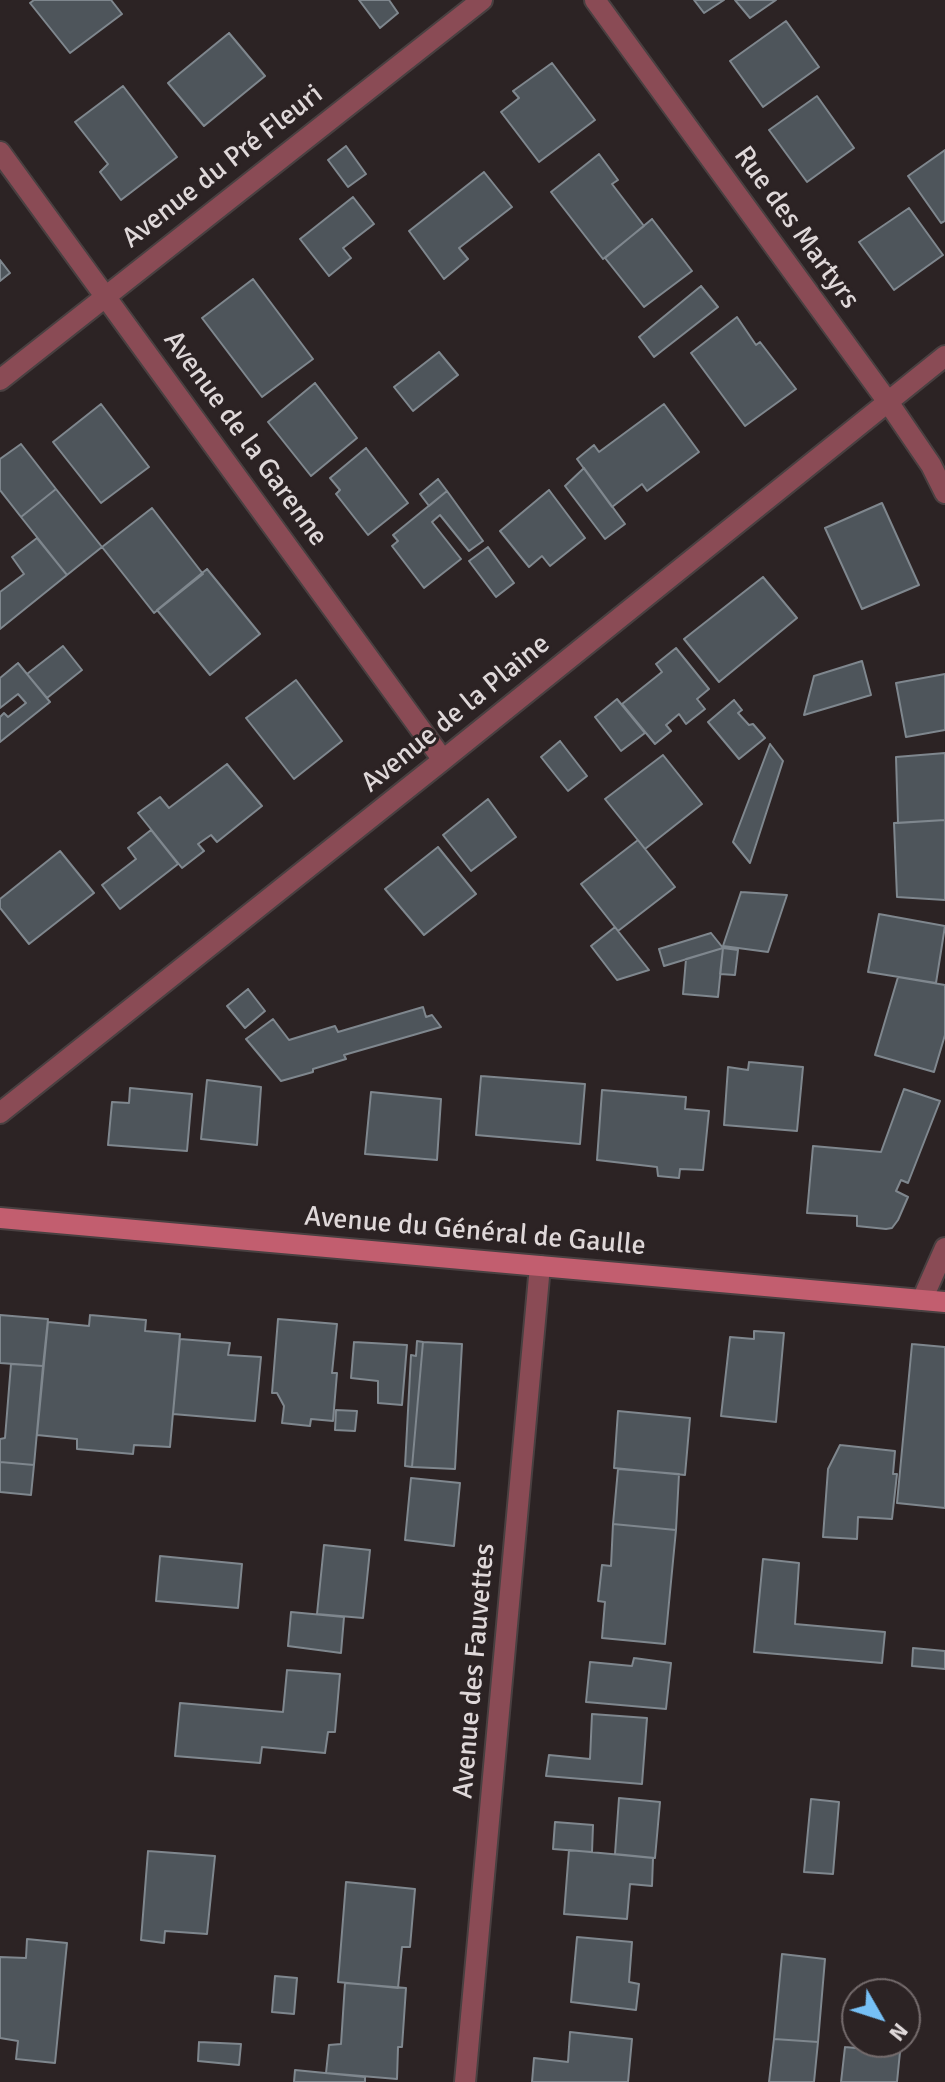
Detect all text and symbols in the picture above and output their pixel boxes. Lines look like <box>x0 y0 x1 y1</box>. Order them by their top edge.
street label: Avenue du Pré Fleuri <box>116 78 330 256</box>
street label: Rue des Martyrs <box>726 140 866 316</box>
street label: Avenue de la Garenne <box>156 325 334 553</box>
street label: Avenue de la Plaine <box>355 628 557 800</box>
street label: Avenue du Général de Gaulle <box>303 1200 647 1264</box>
street label: Avenue des Fauvettes <box>447 1542 503 1800</box>
north arrow <box>841 1978 921 2058</box>
text: N <box>883 2018 914 2047</box>

